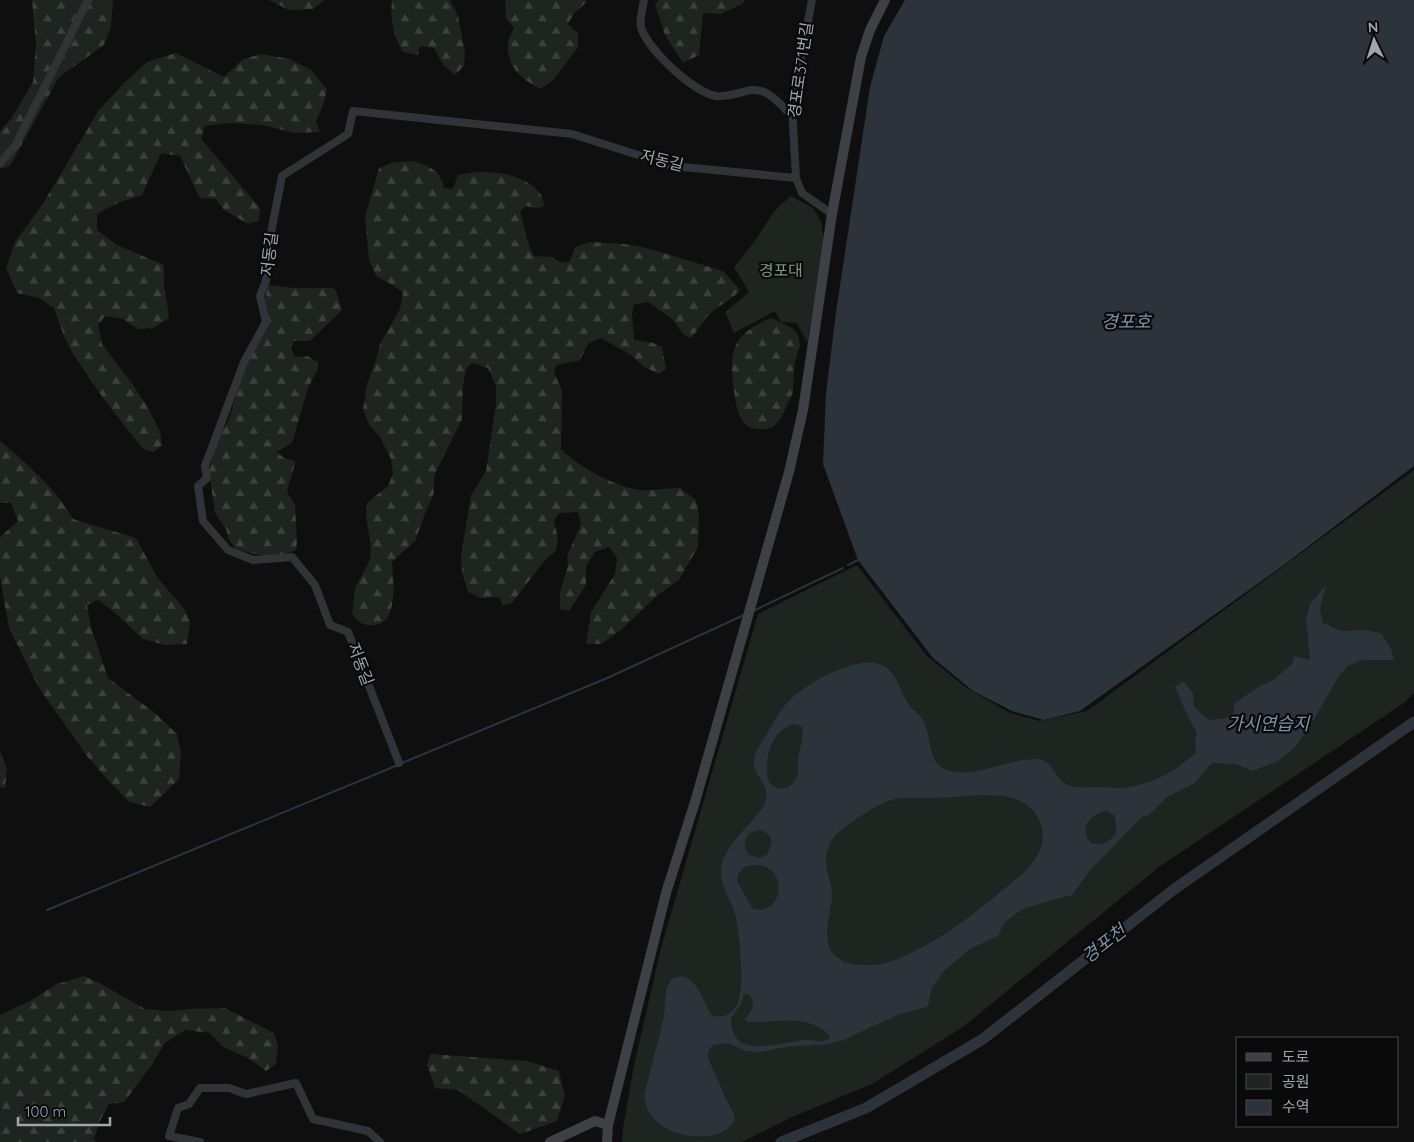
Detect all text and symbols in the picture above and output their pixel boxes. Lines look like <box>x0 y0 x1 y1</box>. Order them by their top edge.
north arrow <box>1349 15 1399 65</box>
text: N <box>1367 18 1379 36</box>
street label: 경포로371번길 <box>783 21 817 119</box>
street label: 저동길 <box>638 145 686 175</box>
street label: 저동길 <box>256 231 282 277</box>
park label: 경포대 <box>759 260 803 280</box>
water label: 경포호 <box>1101 310 1152 333</box>
street label: 저동길 <box>344 640 378 688</box>
water label: 가시연습지 <box>1227 712 1311 735</box>
water label: 경포천 <box>1077 918 1132 968</box>
legend <box>1236 1037 1399 1127</box>
text: 도로 <box>1282 1047 1310 1066</box>
text: 공원 <box>1282 1072 1310 1091</box>
scale bar <box>18 1094 110 1126</box>
text: 수역 <box>1282 1097 1310 1116</box>
text: 100 m <box>25 1102 66 1121</box>

